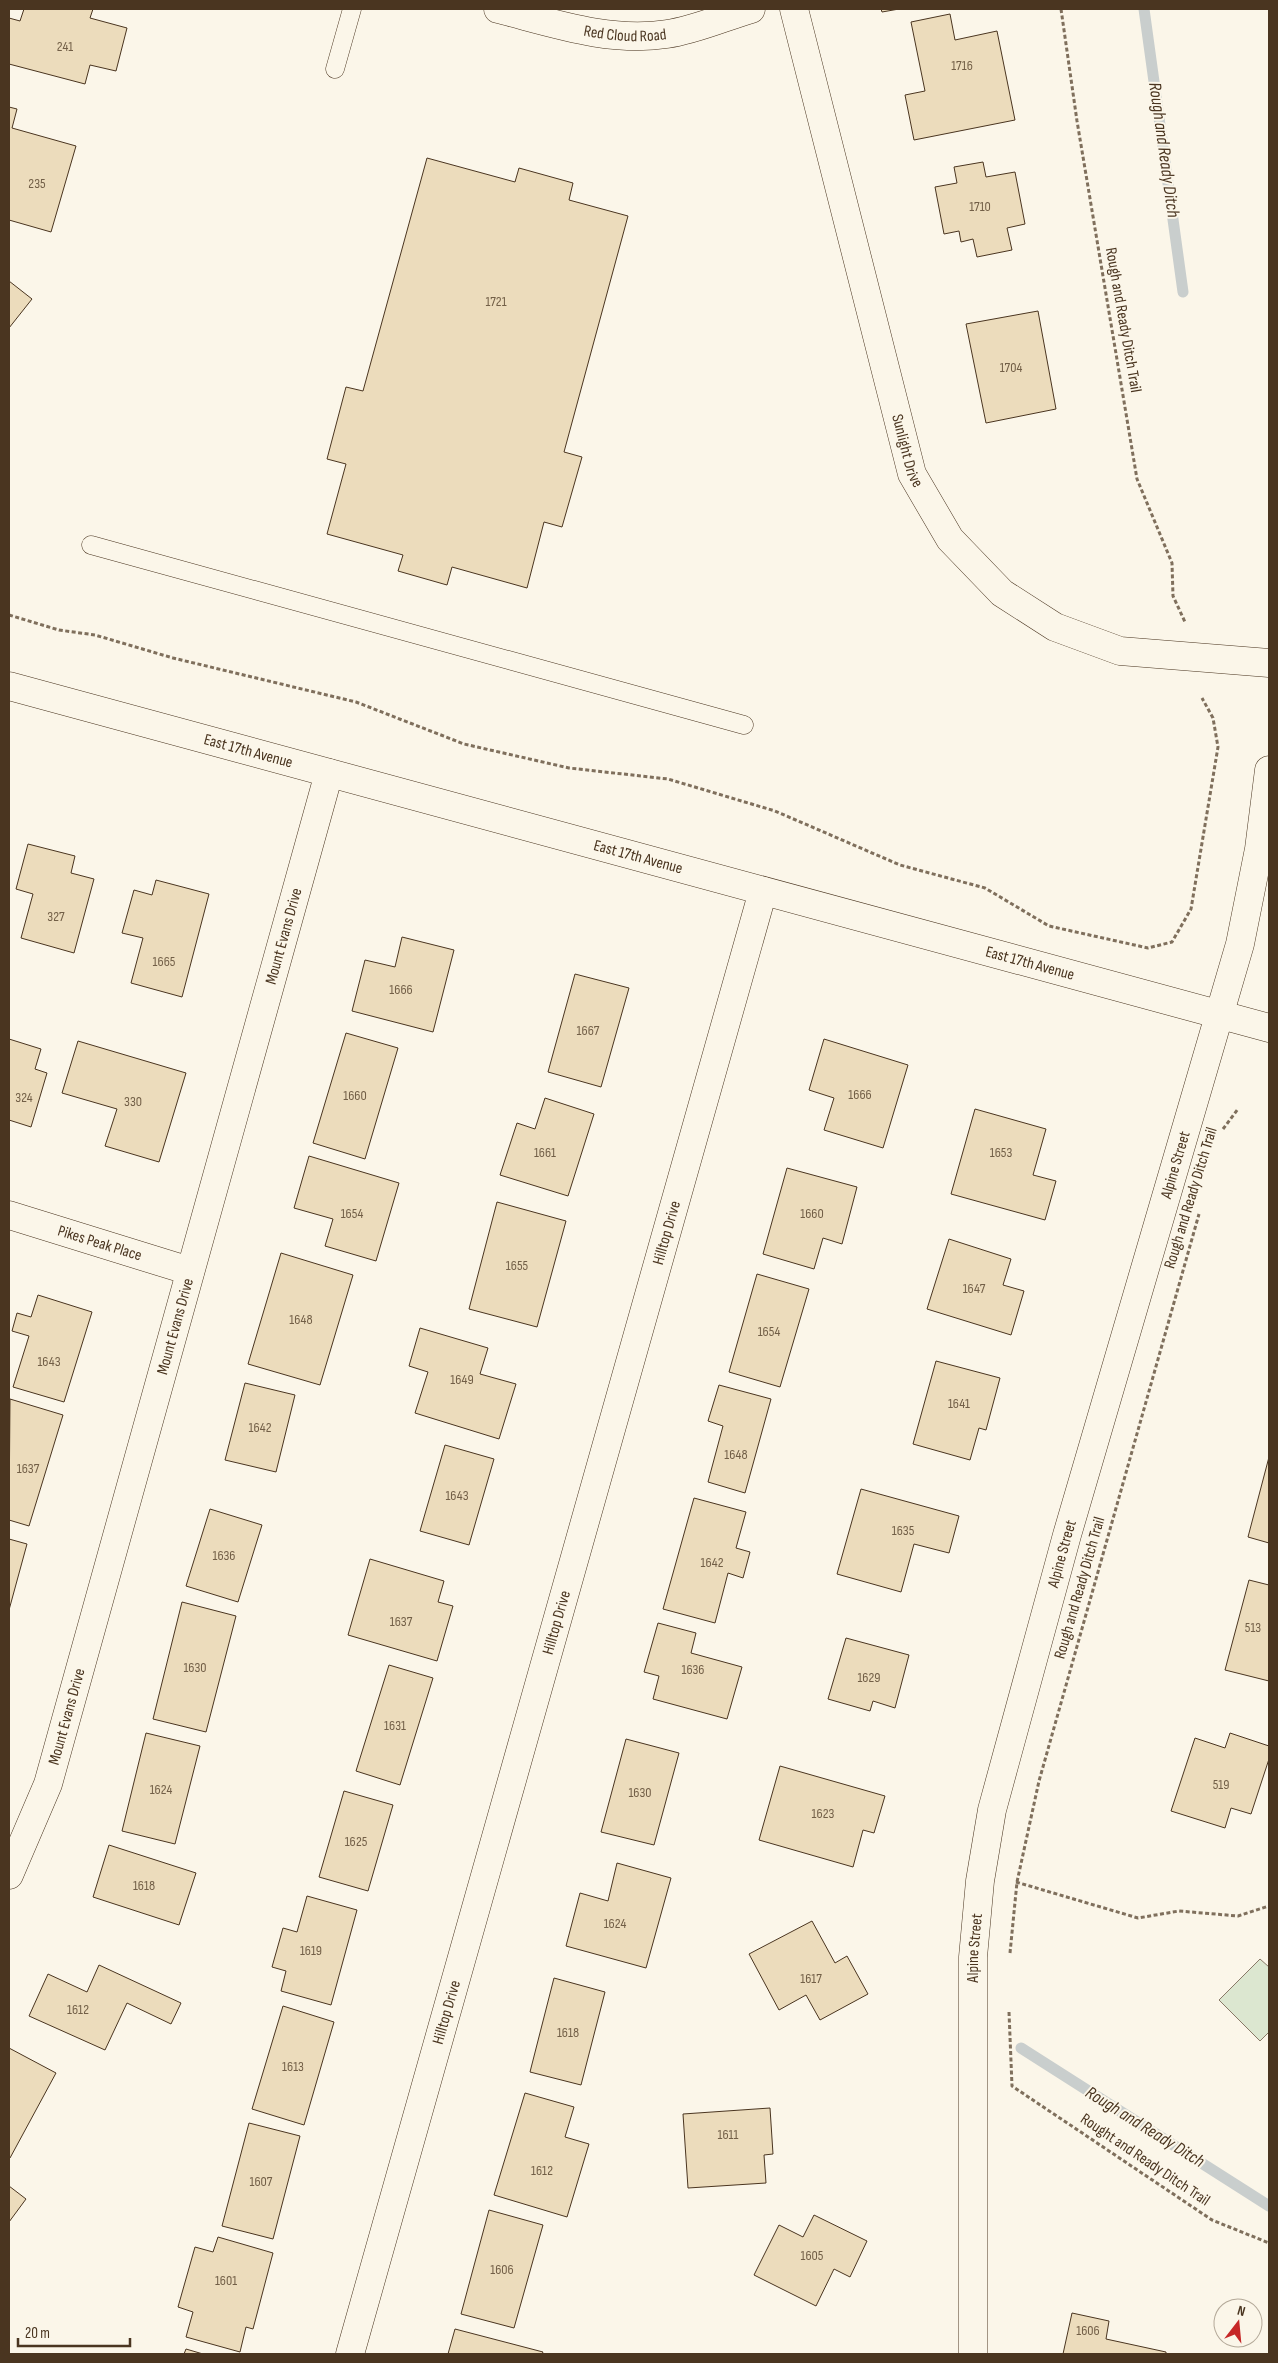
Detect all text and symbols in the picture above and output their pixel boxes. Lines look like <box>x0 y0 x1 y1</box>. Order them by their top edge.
street label: Red Cloud Road <box>582 21 668 46</box>
house number: 241 <box>57 38 73 55</box>
house number: 1716 <box>951 57 973 74</box>
water label: Rough and Ready Ditch <box>1144 81 1184 219</box>
house number: 235 <box>28 175 46 192</box>
house number: 1710 <box>969 198 991 215</box>
street label: Rough and Ready Ditch Trail <box>1101 246 1145 394</box>
house number: 1721 <box>485 293 507 310</box>
house number: 1704 <box>1000 359 1022 376</box>
street label: Sunlight Drive <box>888 412 927 491</box>
street label: East 17th Avenue <box>202 730 295 772</box>
street label: East 17th Avenue <box>592 836 685 878</box>
street label: Mount Evans Drive <box>261 886 306 986</box>
house number: 327 <box>47 908 65 925</box>
street label: East 17th Avenue <box>984 942 1077 984</box>
house number: 1665 <box>153 953 176 970</box>
house number: 1666 <box>389 981 413 998</box>
house number: 1667 <box>577 1022 600 1039</box>
house number: 1666 <box>848 1086 872 1103</box>
house number: 1660 <box>343 1087 367 1104</box>
house number: 324 <box>15 1089 33 1106</box>
house number: 330 <box>124 1093 142 1110</box>
street label: Rough and Ready Ditch Trail <box>1160 1125 1222 1271</box>
street label: Alpine Street <box>1156 1129 1194 1202</box>
house number: 1661 <box>534 1144 556 1161</box>
house number: 1653 <box>990 1144 1012 1161</box>
street label: Hilltop Drive <box>648 1199 685 1267</box>
house number: 1654 <box>341 1205 363 1222</box>
house number: 1660 <box>800 1205 824 1222</box>
street label: Pikes Peak Place <box>55 1221 144 1265</box>
house number: 1655 <box>506 1257 529 1274</box>
street label: Mount Evans Drive <box>153 1276 198 1377</box>
house number: 1647 <box>963 1280 986 1297</box>
house number: 1648 <box>289 1311 313 1328</box>
house number: 1654 <box>758 1323 780 1340</box>
house number: 1643 <box>37 1353 61 1370</box>
house number: 1649 <box>450 1371 474 1388</box>
house number: 1641 <box>948 1395 970 1412</box>
house number: 1642 <box>249 1419 272 1436</box>
house number: 1648 <box>724 1446 748 1463</box>
house number: 1637 <box>17 1460 40 1477</box>
house number: 1643 <box>445 1487 469 1504</box>
street label: Rough and Ready Ditch Trail <box>1051 1515 1109 1661</box>
street label: Alpine Street <box>1043 1518 1080 1591</box>
house number: 1635 <box>892 1522 915 1539</box>
house number: 1636 <box>212 1547 236 1564</box>
house number: 1642 <box>701 1554 724 1571</box>
street label: Hilltop Drive <box>538 1588 575 1657</box>
house number: 1637 <box>390 1613 413 1630</box>
house number: 513 <box>1245 1619 1261 1636</box>
house number: 1630 <box>183 1659 207 1676</box>
house number: 1636 <box>681 1661 705 1678</box>
street label: Mount Evans Drive <box>44 1666 89 1767</box>
house number: 1629 <box>857 1669 881 1686</box>
house number: 1631 <box>384 1717 406 1734</box>
house number: 519 <box>1213 1776 1229 1793</box>
house number: 1624 <box>150 1781 172 1798</box>
house number: 1630 <box>628 1784 652 1801</box>
house number: 1623 <box>812 1805 835 1822</box>
house number: 1625 <box>345 1833 368 1850</box>
house number: 1618 <box>133 1877 155 1894</box>
street label: Alpine Street <box>964 1913 986 1984</box>
house number: 1624 <box>604 1915 626 1932</box>
house number: 1619 <box>300 1942 322 1959</box>
house number: 1617 <box>800 1970 822 1987</box>
street label: Hilltop Drive <box>428 1978 465 2047</box>
house number: 1612 <box>67 2001 89 2018</box>
house number: 1618 <box>557 2024 579 2041</box>
house number: 1613 <box>282 2058 304 2075</box>
water label: Rough and Ready Ditch <box>1082 2082 1209 2172</box>
street label: Rought and Ready Ditch Trail <box>1077 2110 1213 2210</box>
house number: 1611 <box>718 2126 739 2143</box>
house number: 1612 <box>531 2162 553 2179</box>
house number: 1607 <box>250 2173 273 2190</box>
house number: 1605 <box>801 2247 824 2264</box>
house number: 1606 <box>490 2261 514 2278</box>
house number: 1601 <box>215 2272 237 2289</box>
north arrow <box>1213 2298 1263 2348</box>
text: N <box>1236 2302 1247 2320</box>
scale bar <box>18 2316 130 2348</box>
house number: 1606 <box>1076 2322 1100 2339</box>
text: 20 m <box>25 2324 50 2343</box>

